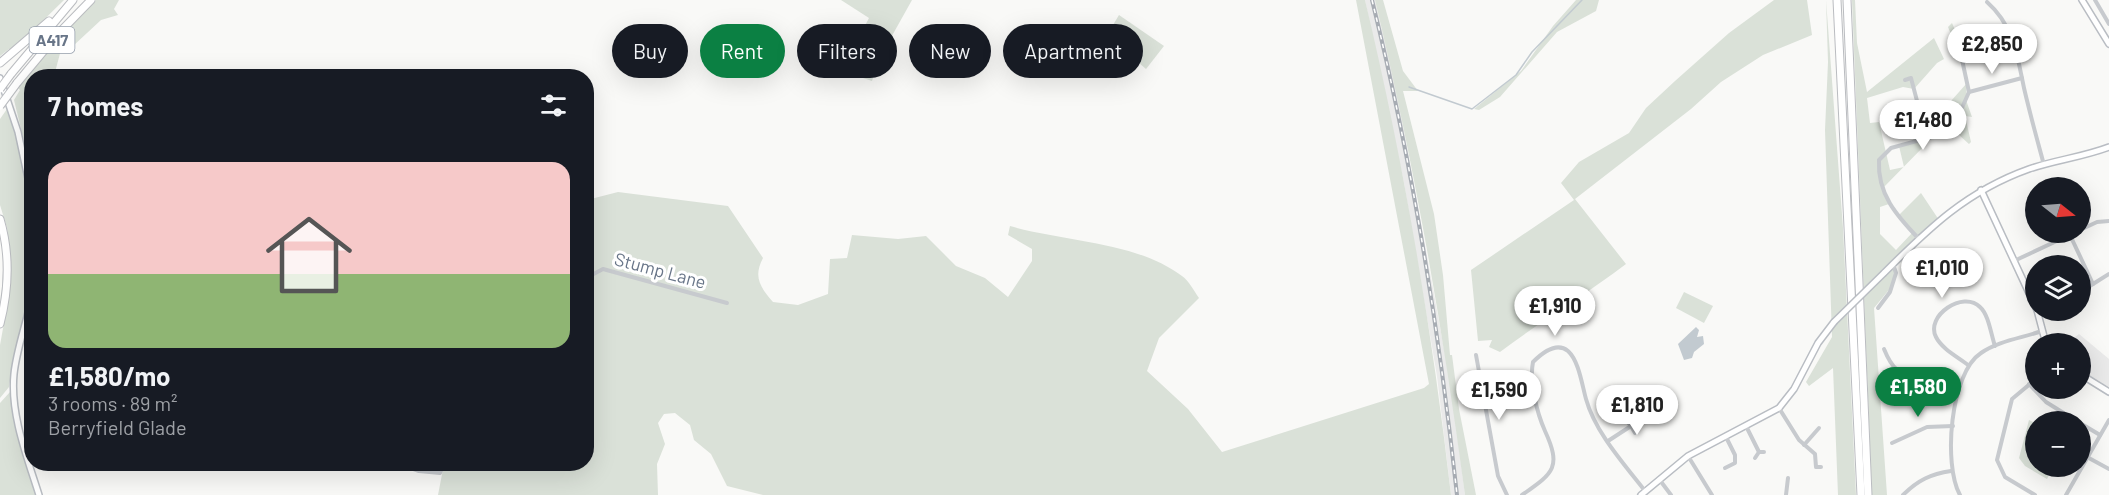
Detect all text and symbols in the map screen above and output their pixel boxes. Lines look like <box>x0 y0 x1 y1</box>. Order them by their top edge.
chip: Buy <box>612 24 688 78</box>
chip: Rent <box>700 24 785 78</box>
chip: Filters <box>797 24 897 78</box>
chip: New <box>909 24 991 78</box>
chip: Apartment <box>1003 24 1143 78</box>
pin: £2,850 <box>1943 24 2041 75</box>
road number: A417 <box>29 27 74 53</box>
text: £2,850 <box>1961 31 2023 55</box>
icon: filters <box>537 89 570 122</box>
text: 7 homes <box>48 90 143 121</box>
pin: £1,480 <box>1874 100 1972 151</box>
text: £1,480 <box>1894 107 1952 131</box>
north arrow <box>2025 177 2091 243</box>
map controls <box>2025 177 2091 477</box>
icon: home <box>255 201 363 309</box>
street label: Stump Lane <box>612 247 708 293</box>
pin: £1,010 <box>1893 248 1991 299</box>
text: £1,010 <box>1915 255 1969 279</box>
button: layers <box>2025 255 2091 321</box>
pin: £1,910 <box>1506 286 1604 337</box>
text: £1,910 <box>1528 293 1582 317</box>
button: + <box>2025 333 2091 399</box>
text: £1,580/mo <box>48 360 171 391</box>
pin: £1,580 <box>1869 367 1967 418</box>
pin: £1,590 <box>1450 370 1548 421</box>
text: £1,580 <box>1889 374 1947 398</box>
text: £1,590 <box>1470 377 1528 401</box>
pin: £1,810 <box>1588 385 1686 436</box>
text: 3 rooms · 89 m² <box>48 391 178 415</box>
text: £1,810 <box>1610 392 1664 416</box>
button: − <box>2025 411 2091 477</box>
text: Berryfield Glade <box>48 415 187 439</box>

